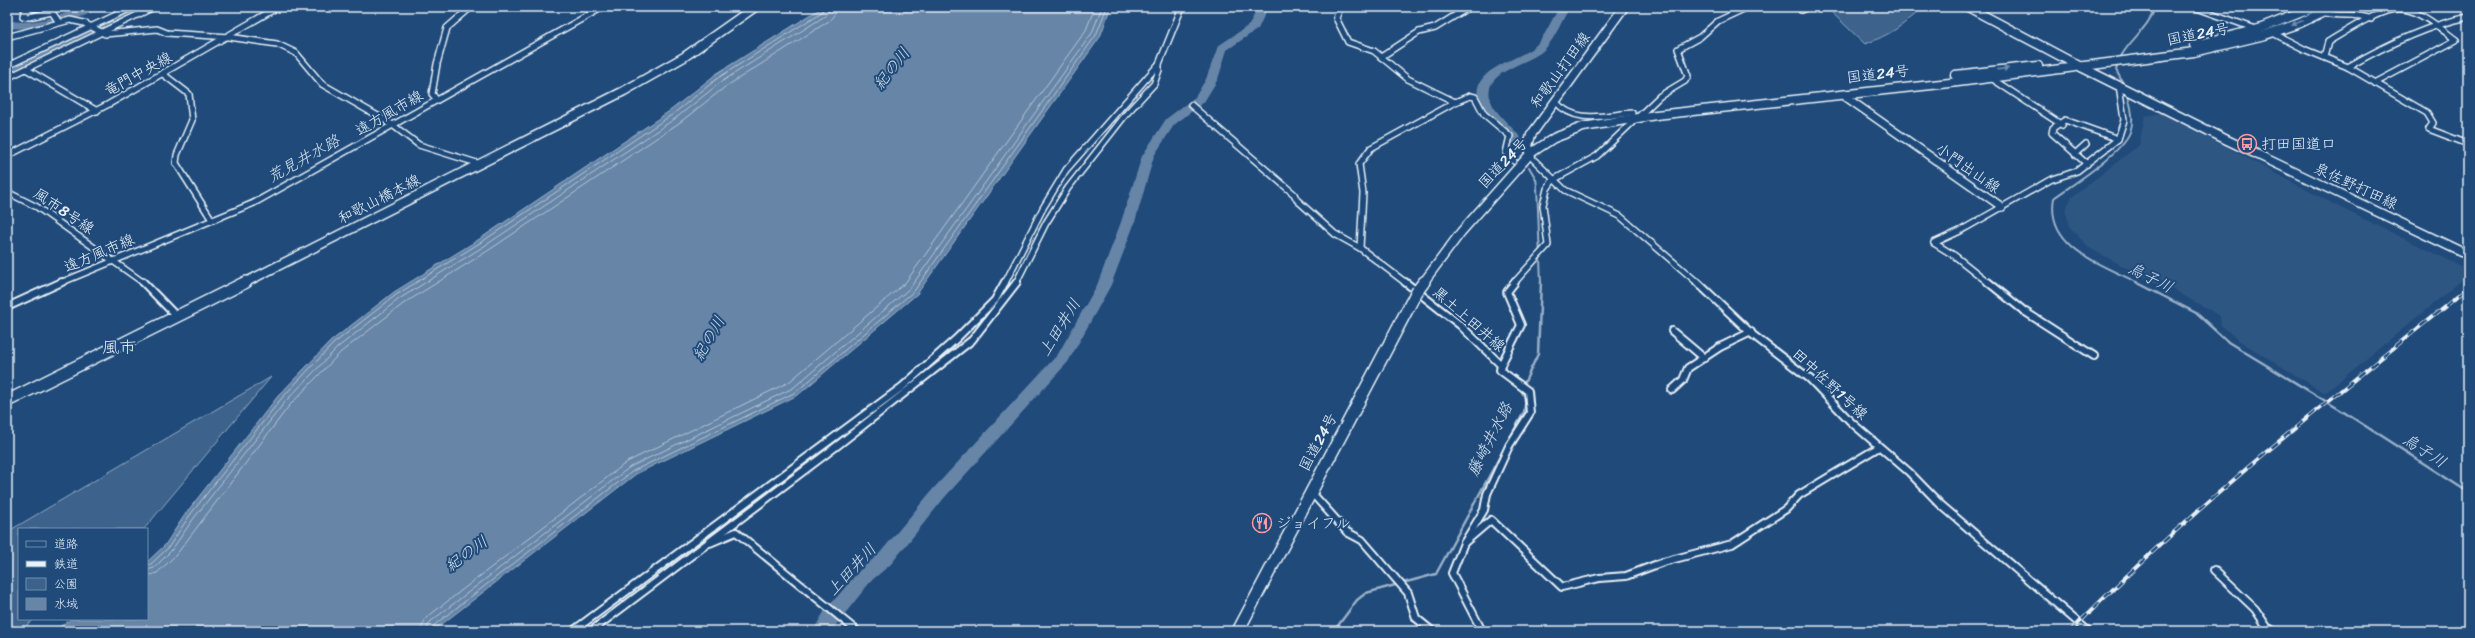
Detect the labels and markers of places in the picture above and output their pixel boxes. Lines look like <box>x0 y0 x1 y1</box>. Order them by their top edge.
place label: 打田国道口 <box>2261 131 2336 157</box>
bus stop icon: 打田国道口 <box>2236 133 2258 155</box>
place label: ジョイフル <box>1276 510 1350 536</box>
restaurant icon: ジョイフル <box>1251 512 1273 534</box>

